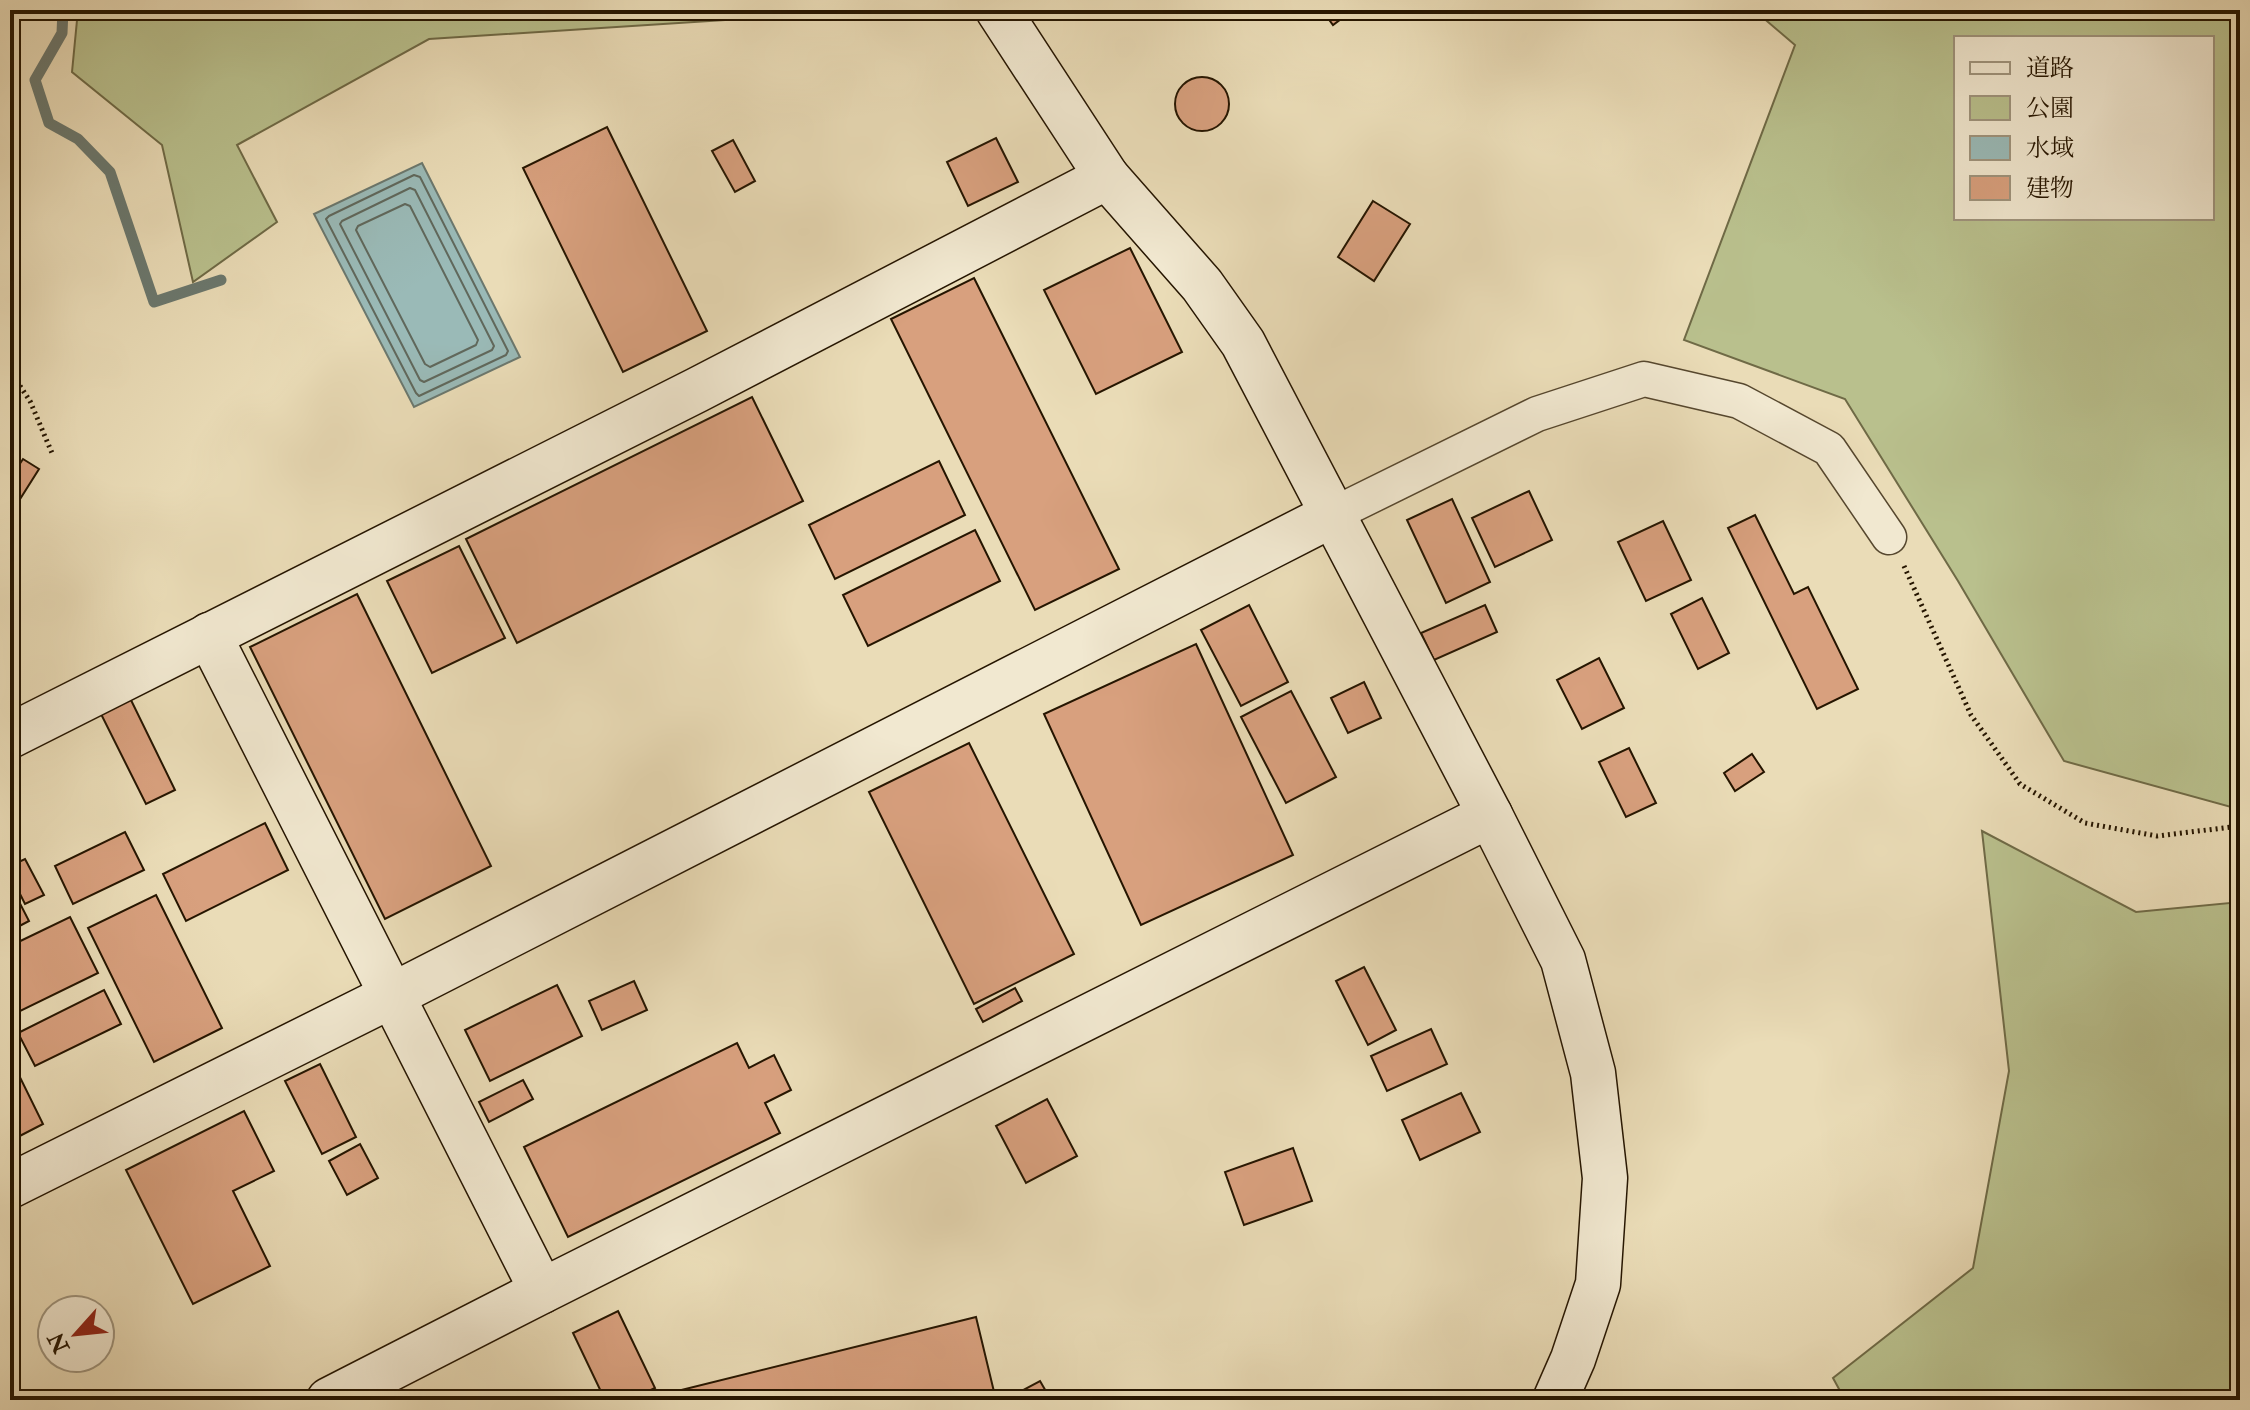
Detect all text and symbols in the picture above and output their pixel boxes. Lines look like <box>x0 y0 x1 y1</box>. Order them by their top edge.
legend <box>1954 36 2214 220</box>
text: 道路 <box>2026 53 2074 84</box>
text: 公園 <box>2026 93 2074 124</box>
text: 水域 <box>2026 133 2074 164</box>
text: 建物 <box>2026 173 2074 204</box>
north arrow <box>36 1294 116 1374</box>
text: N <box>42 1327 76 1359</box>

